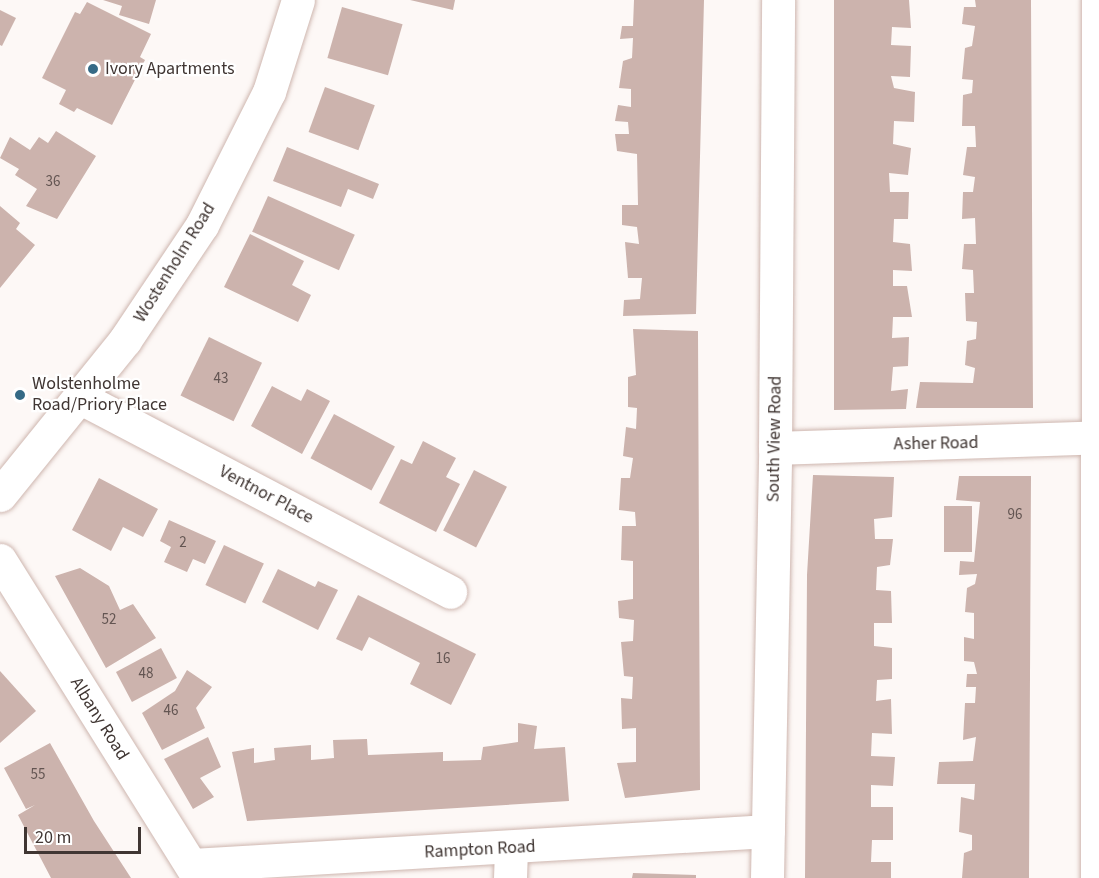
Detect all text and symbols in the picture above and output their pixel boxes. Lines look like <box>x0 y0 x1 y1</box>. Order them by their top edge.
place label: Ivory Apartments <box>105 58 235 80</box>
marker: Ivory Apartments <box>86 62 100 76</box>
house number: 36 <box>46 173 60 191</box>
street label: Wostenholm Road <box>130 199 220 327</box>
house number: 43 <box>214 370 228 388</box>
place label: Wolstenholme Road/Priory Place <box>32 374 167 416</box>
street label: South View Road <box>763 376 787 502</box>
marker: Wolstenholme Road/Priory Place <box>13 388 27 402</box>
street label: Asher Road <box>893 432 979 456</box>
street label: Ventnor Place <box>215 461 317 529</box>
house number: 96 <box>1008 506 1022 524</box>
house number: 2 <box>179 534 187 552</box>
house number: 52 <box>102 611 116 629</box>
house number: 16 <box>436 650 450 668</box>
house number: 48 <box>139 665 153 683</box>
street label: Albany Road <box>65 674 133 764</box>
house number: 46 <box>164 702 178 720</box>
house number: 55 <box>31 766 45 784</box>
scale bar <box>27 815 144 853</box>
text: 20 m <box>35 825 71 850</box>
street label: Rampton Road <box>424 836 536 864</box>

